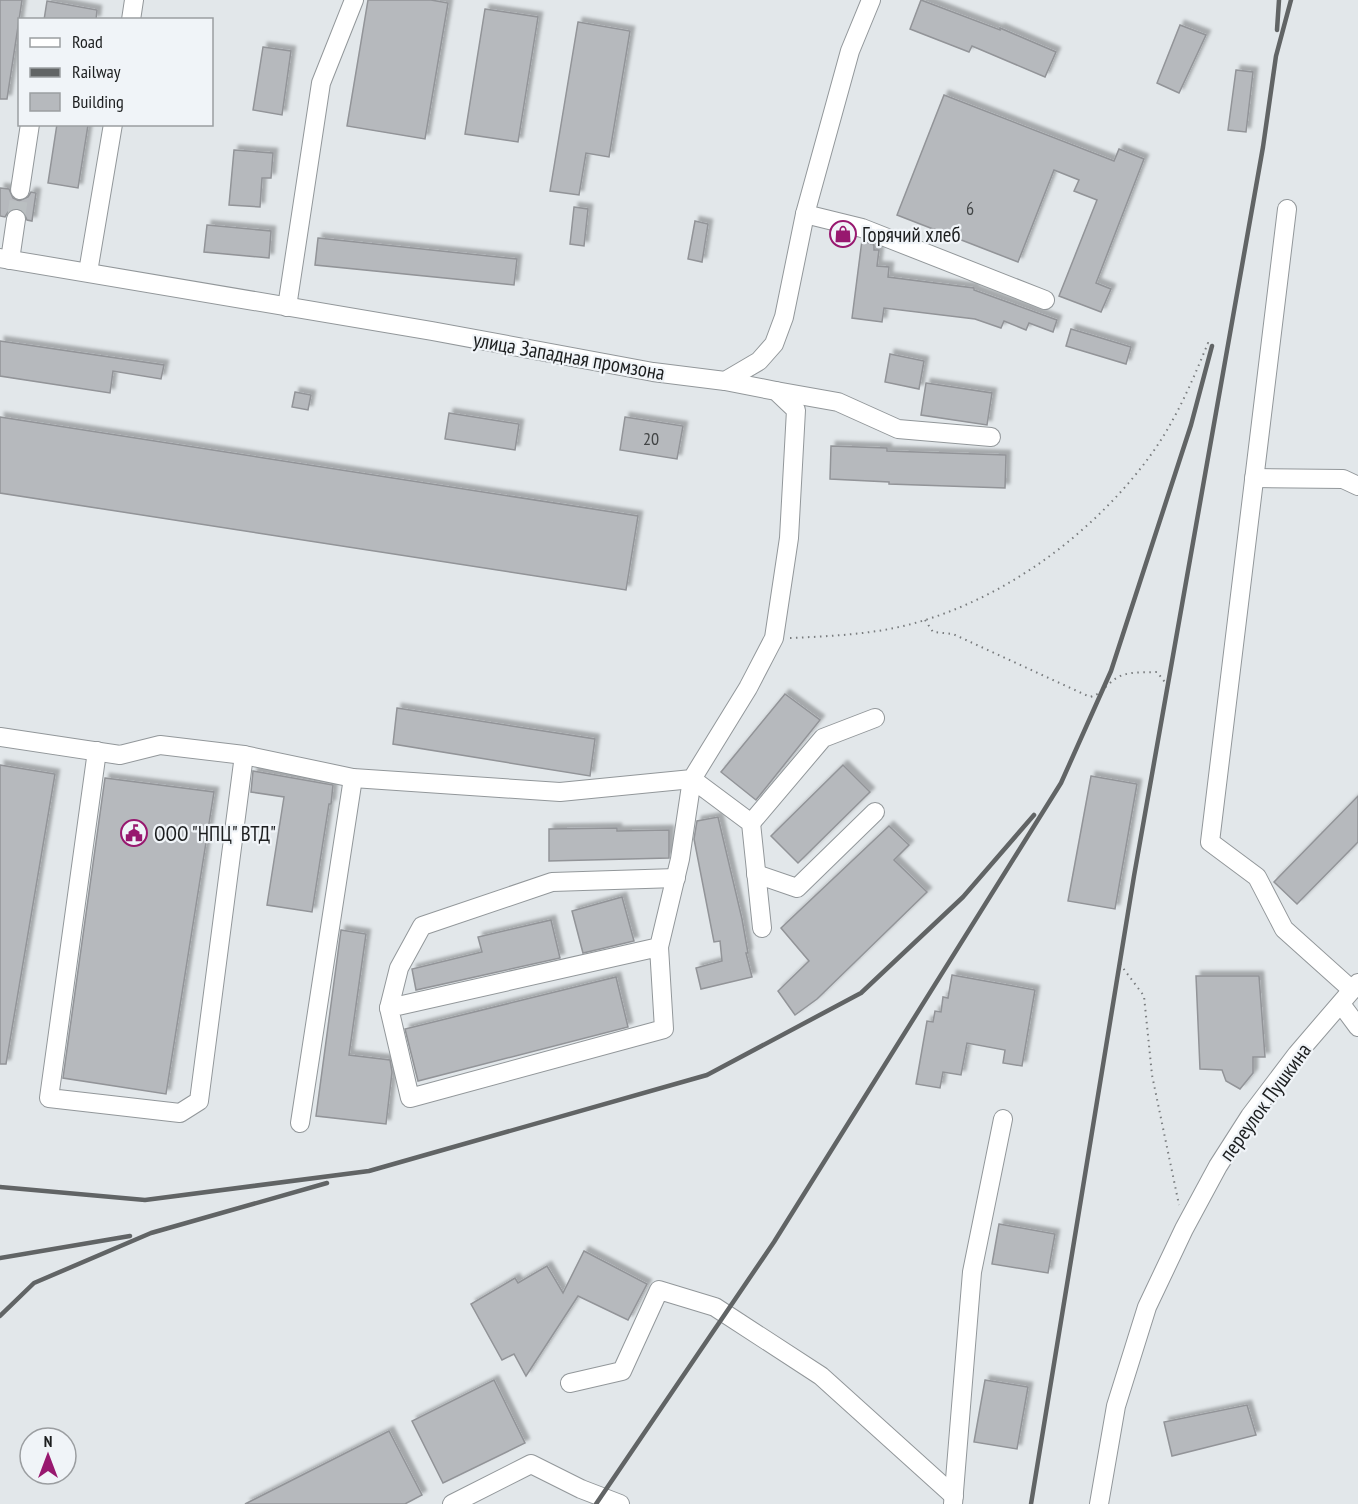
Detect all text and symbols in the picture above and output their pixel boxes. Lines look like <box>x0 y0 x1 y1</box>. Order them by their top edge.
legend <box>18 18 213 126</box>
text: Road <box>72 30 103 53</box>
text: Railway <box>72 60 121 83</box>
text: Building <box>72 90 124 113</box>
house number: 6 <box>966 197 974 220</box>
shop icon: Горячий хлеб <box>828 219 858 249</box>
place label: Горячий хлеб <box>862 221 960 248</box>
street label: улица Западная промзона <box>471 326 667 386</box>
house number: 20 <box>643 427 659 450</box>
public building icon: ООО "НПЦ" ВТД" <box>119 818 149 848</box>
place label: ООО "НПЦ" ВТД" <box>154 820 276 847</box>
street label: переулок Пушкина <box>1213 1038 1317 1166</box>
north arrow <box>18 1426 78 1486</box>
text: N <box>44 1431 52 1451</box>

